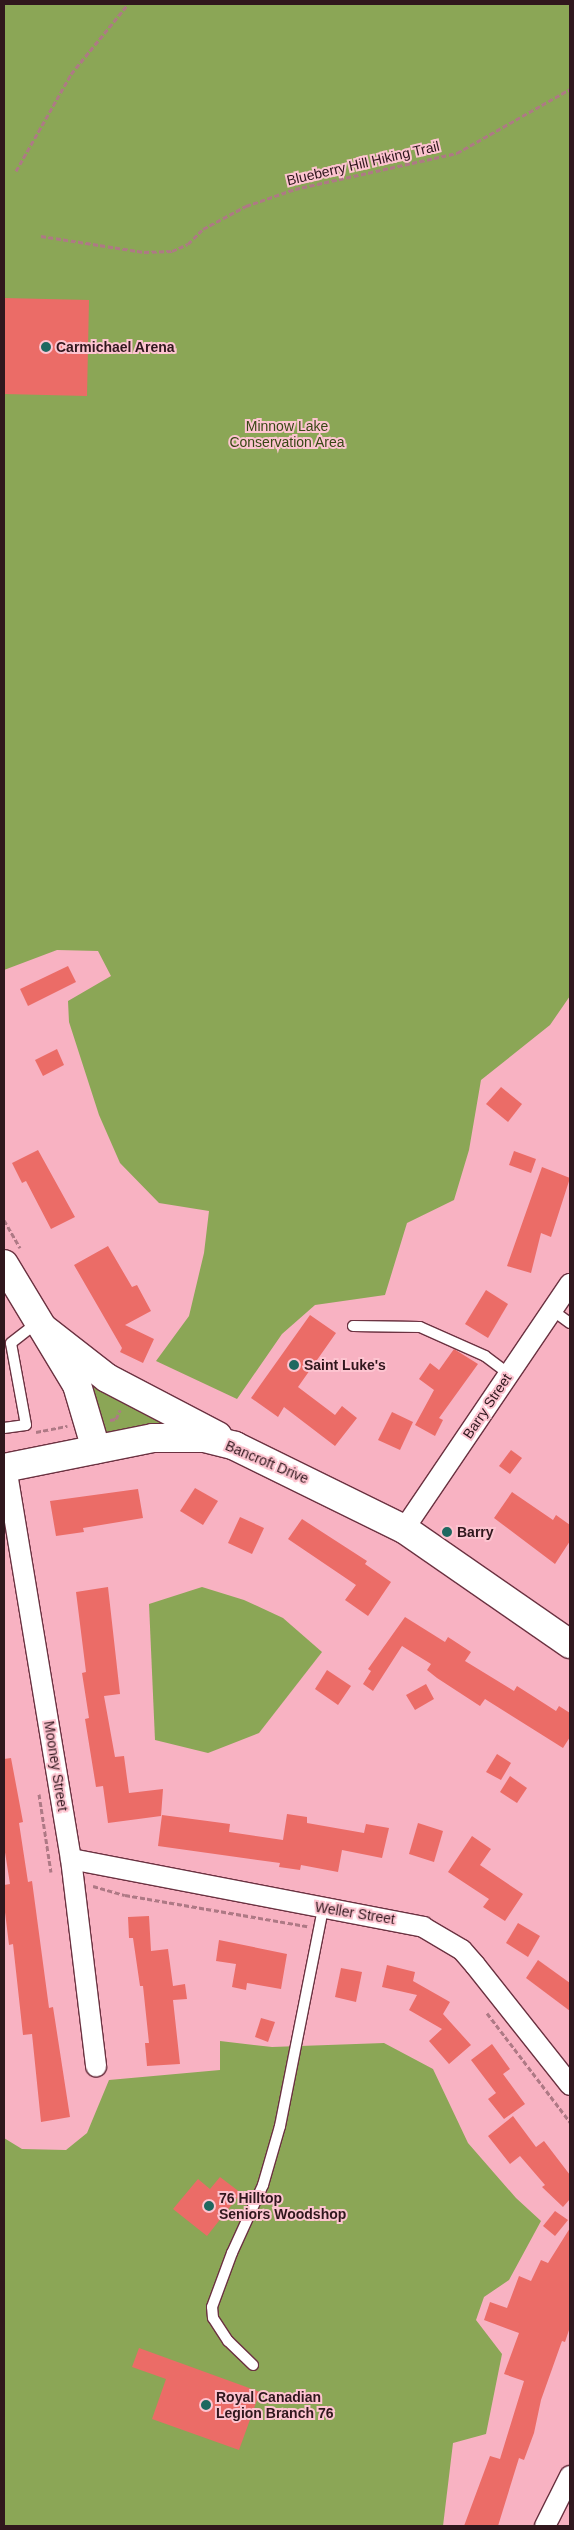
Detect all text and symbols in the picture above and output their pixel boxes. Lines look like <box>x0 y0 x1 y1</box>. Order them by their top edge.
street label: Blueberry Hill Hiking Trail <box>285 137 441 189</box>
place label: Carmichael Arena <box>56 339 175 355</box>
marker: Carmichael Arena <box>40 341 52 353</box>
park label: Minnow Lake Conservation Area <box>229 418 345 451</box>
place label: Saint Luke's <box>304 1357 386 1373</box>
marker: Saint Luke's <box>288 1359 300 1371</box>
street label: Barry Street <box>459 1370 515 1442</box>
street label: Bancroft Drive <box>223 1437 311 1487</box>
place label: Barry <box>457 1524 494 1540</box>
marker: Barry <box>441 1526 453 1538</box>
street label: Mooney Street <box>41 1720 71 1812</box>
street label: Weller Street <box>314 1898 396 1928</box>
place label: 76 Hilltop Seniors Woodshop <box>219 2190 346 2222</box>
marker: 76 Hilltop Seniors Woodshop <box>203 2200 215 2212</box>
place label: Royal Canadian Legion Branch 76 <box>216 2389 333 2422</box>
marker: Royal Canadian Legion Branch 76 <box>200 2399 212 2411</box>

